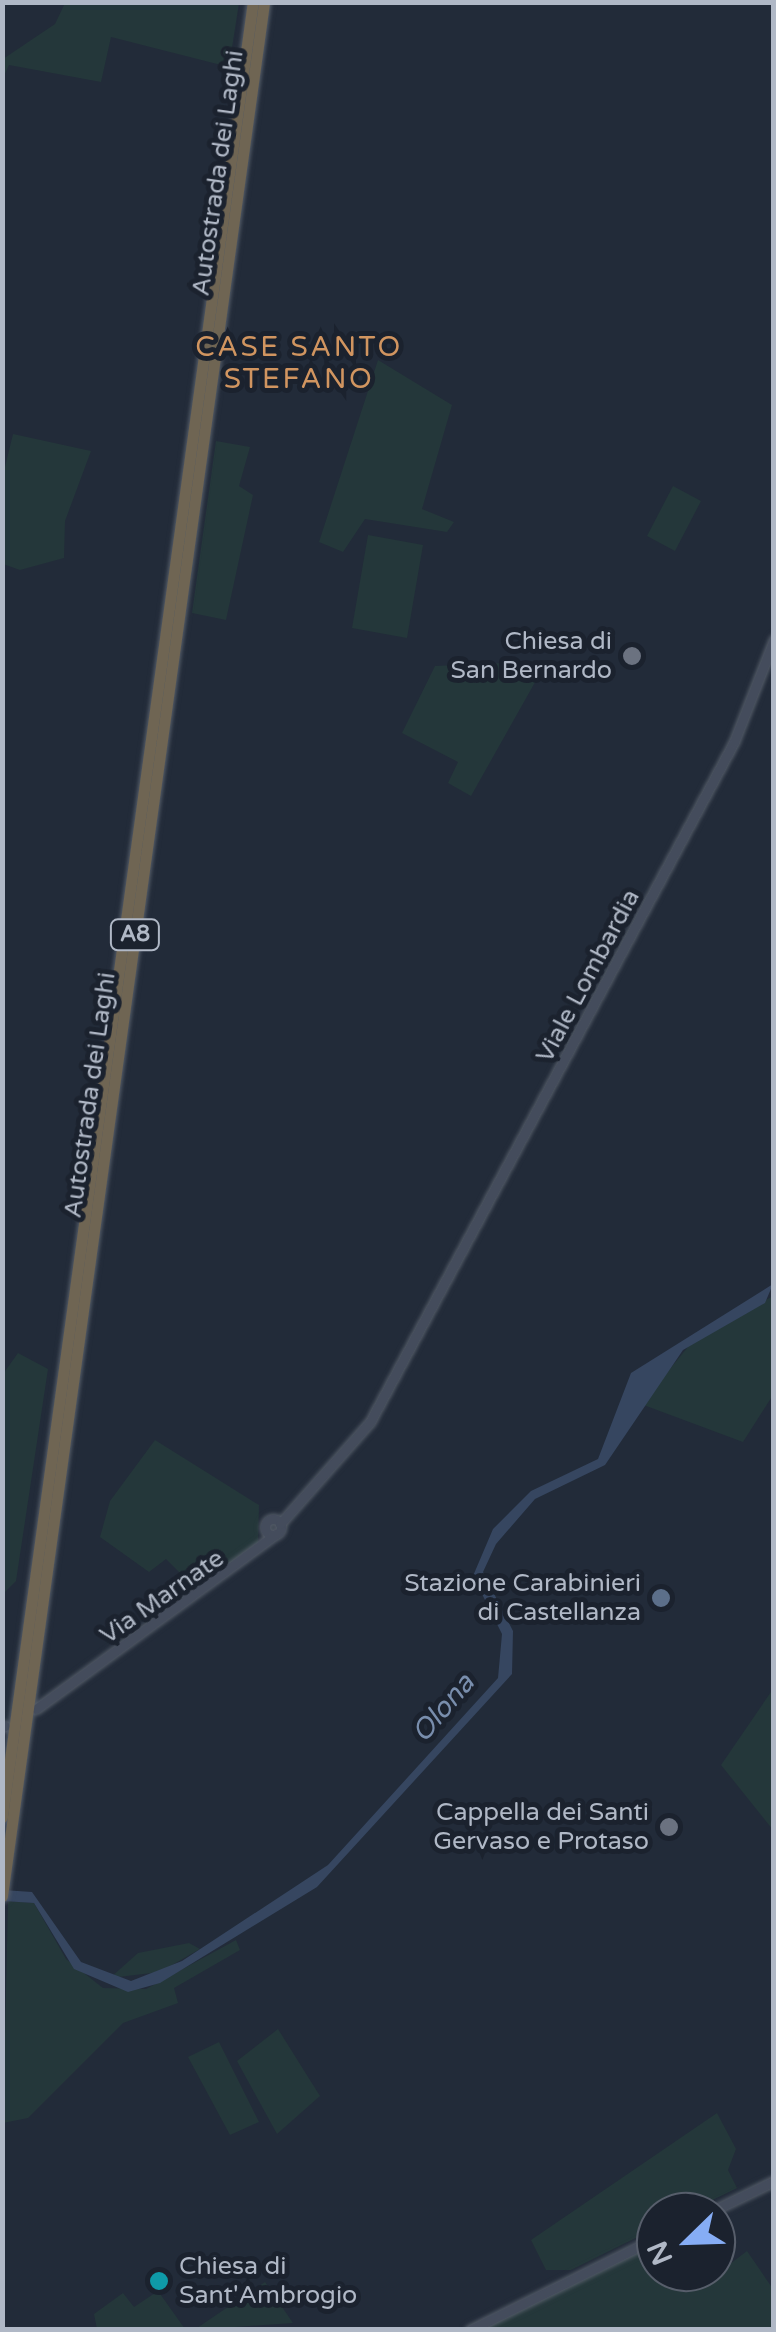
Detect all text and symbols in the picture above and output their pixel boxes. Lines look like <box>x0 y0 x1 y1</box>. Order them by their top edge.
street label: Autostrada dei Laghi <box>186 48 250 298</box>
district label: CASE SANTO STEFANO <box>195 330 403 396</box>
place label: Chiesa di San Bernardo <box>450 627 612 686</box>
marker: Chiesa di San Bernardo <box>621 645 643 667</box>
street label: Viale Lombardia <box>530 884 646 1068</box>
road number: A8 <box>108 918 162 952</box>
street label: Autostrada dei Laghi <box>58 970 122 1220</box>
street label: Via Marnate <box>94 1543 230 1651</box>
place label: Stazione Carabinieri di Castellanza <box>404 1569 641 1628</box>
marker: Stazione Carabinieri di Castellanza <box>650 1587 672 1609</box>
water label: Olona <box>405 1667 481 1749</box>
place label: Cappella dei Santi Gervaso e Protaso <box>433 1798 649 1857</box>
marker: Cappella dei Santi Gervaso e Protaso <box>658 1816 680 1838</box>
north arrow <box>636 2192 736 2292</box>
text: N <box>640 2236 680 2270</box>
place label: Chiesa di Sant'Ambrogio <box>179 2252 357 2311</box>
marker: Chiesa di Sant'Ambrogio <box>148 2270 170 2292</box>

